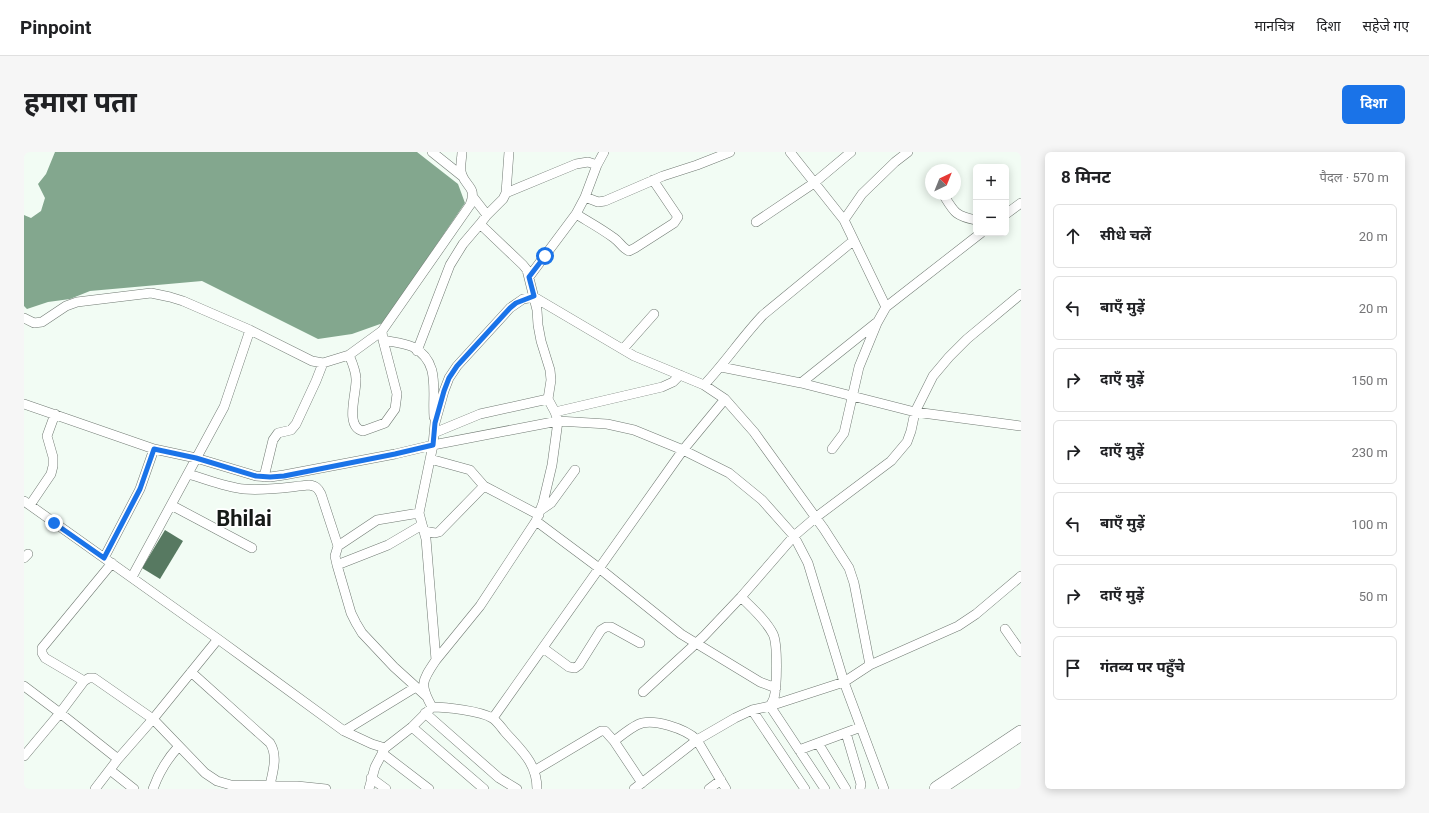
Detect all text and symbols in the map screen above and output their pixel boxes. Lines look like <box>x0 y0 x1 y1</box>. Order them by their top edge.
text: Pinpoint <box>20 16 91 39</box>
text: मानचित्र <box>1254 18 1294 34</box>
text: दिशा <box>1316 18 1341 34</box>
text: सहेजे गए <box>1363 18 1409 34</box>
button: दिशा <box>1342 85 1405 124</box>
text: हमारा पता <box>24 86 137 119</box>
north arrow <box>925 164 961 200</box>
map controls <box>973 164 1009 236</box>
button: + <box>973 164 1009 200</box>
text: 8 मिनट <box>1061 167 1111 187</box>
text: पैदल · 570 m <box>1320 170 1389 185</box>
button: − <box>973 200 1009 236</box>
icon: ahead <box>1062 225 1084 247</box>
text: सीधे चलें <box>1100 226 1151 244</box>
text: 20 m <box>1359 229 1388 244</box>
route start <box>536 247 554 265</box>
icon: left <box>1062 297 1084 319</box>
text: बाएँ मुड़ें <box>1100 298 1145 316</box>
text: 20 m <box>1359 301 1388 316</box>
icon: right <box>1062 369 1084 391</box>
text: दाएँ मुड़ें <box>1100 370 1144 388</box>
text: 150 m <box>1351 373 1388 388</box>
icon: right <box>1062 441 1084 463</box>
text: दाएँ मुड़ें <box>1100 442 1144 460</box>
text: 230 m <box>1351 445 1388 460</box>
district label: Bhilai <box>216 506 272 531</box>
icon: left <box>1062 513 1084 535</box>
route end <box>45 514 63 532</box>
text: बाएँ मुड़ें <box>1100 514 1145 532</box>
text: 100 m <box>1351 517 1388 532</box>
icon: right <box>1062 585 1084 607</box>
text: दाएँ मुड़ें <box>1100 586 1144 604</box>
text: 50 m <box>1359 589 1388 604</box>
icon: arrive <box>1062 657 1084 679</box>
text: गंतव्य पर पहुँचे <box>1100 658 1185 676</box>

